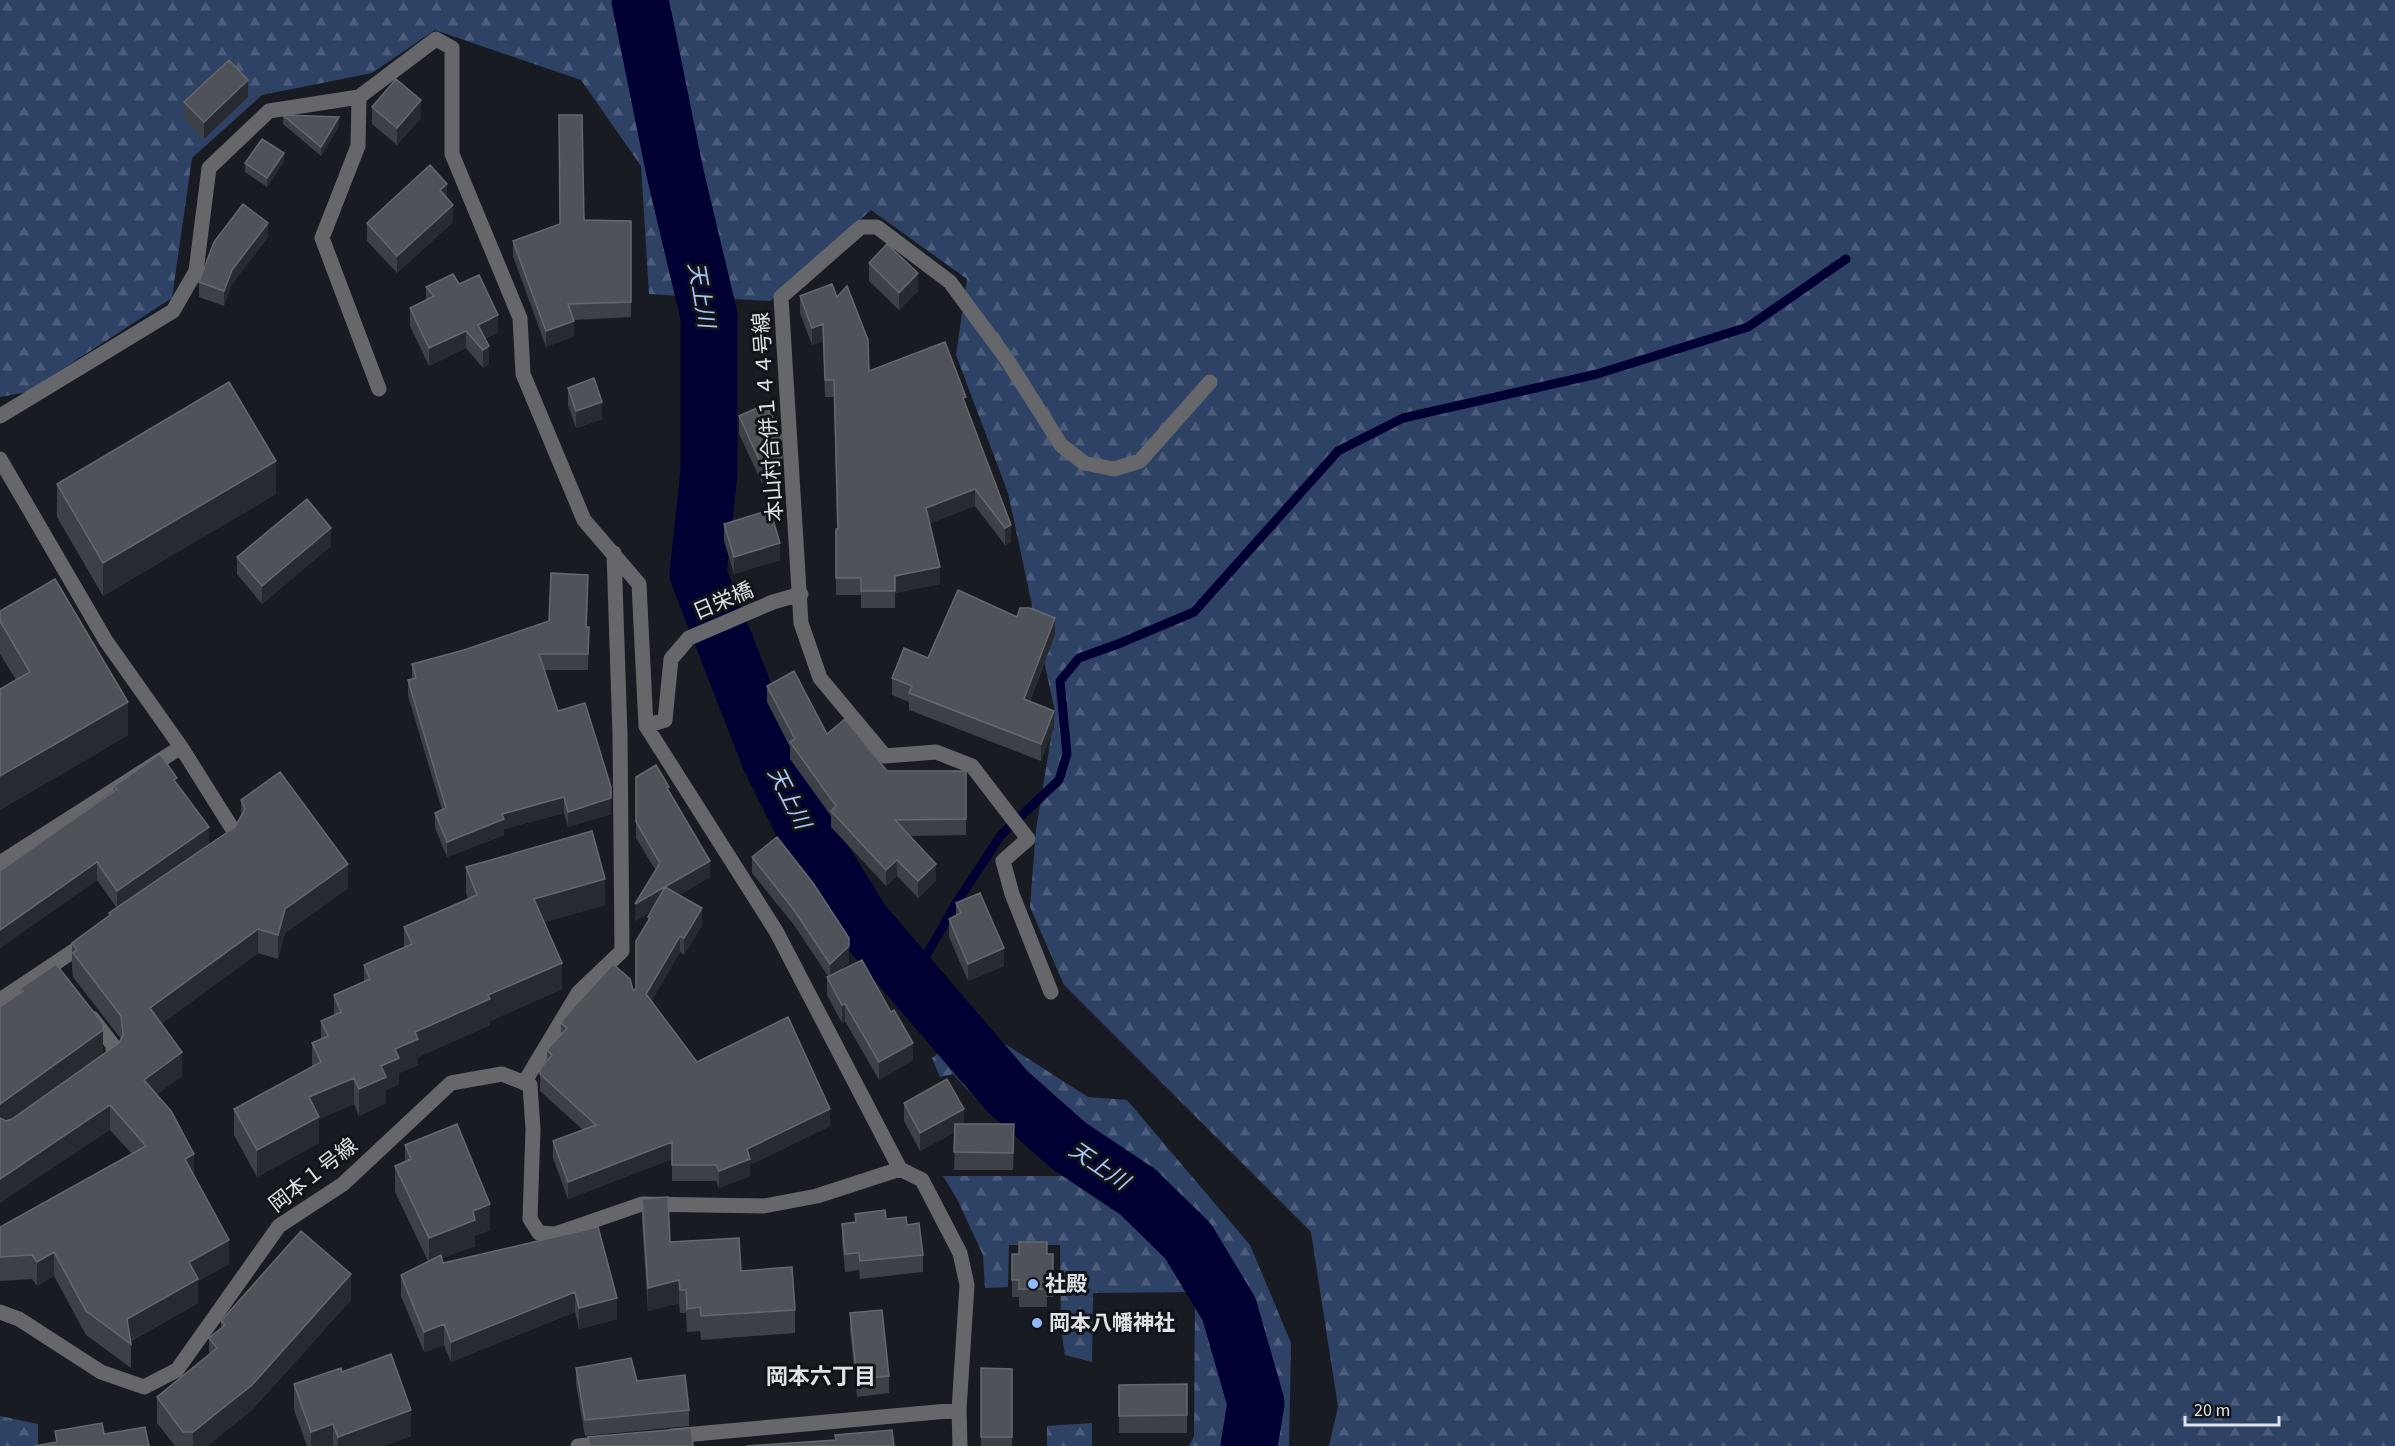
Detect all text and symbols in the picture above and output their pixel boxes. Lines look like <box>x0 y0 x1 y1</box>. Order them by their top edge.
water label: 天上川 <box>680 260 723 332</box>
street label: 本山村合併１４４号線 <box>746 311 790 523</box>
street label: 日栄橋 <box>688 575 758 627</box>
water label: 天上川 <box>760 761 819 836</box>
street label: 岡本１号線 <box>262 1131 364 1219</box>
water label: 天上川 <box>1063 1134 1137 1199</box>
place label: 社殿 <box>1045 1269 1087 1299</box>
marker: 社殿 <box>1026 1277 1040 1291</box>
place label: 岡本八幡神社 <box>1049 1308 1175 1338</box>
marker: 岡本八幡神社 <box>1030 1316 1044 1330</box>
district label: 岡本六丁目 <box>766 1361 876 1393</box>
scale bar <box>2185 1389 2280 1427</box>
text: 20 m <box>2194 1398 2230 1423</box>

